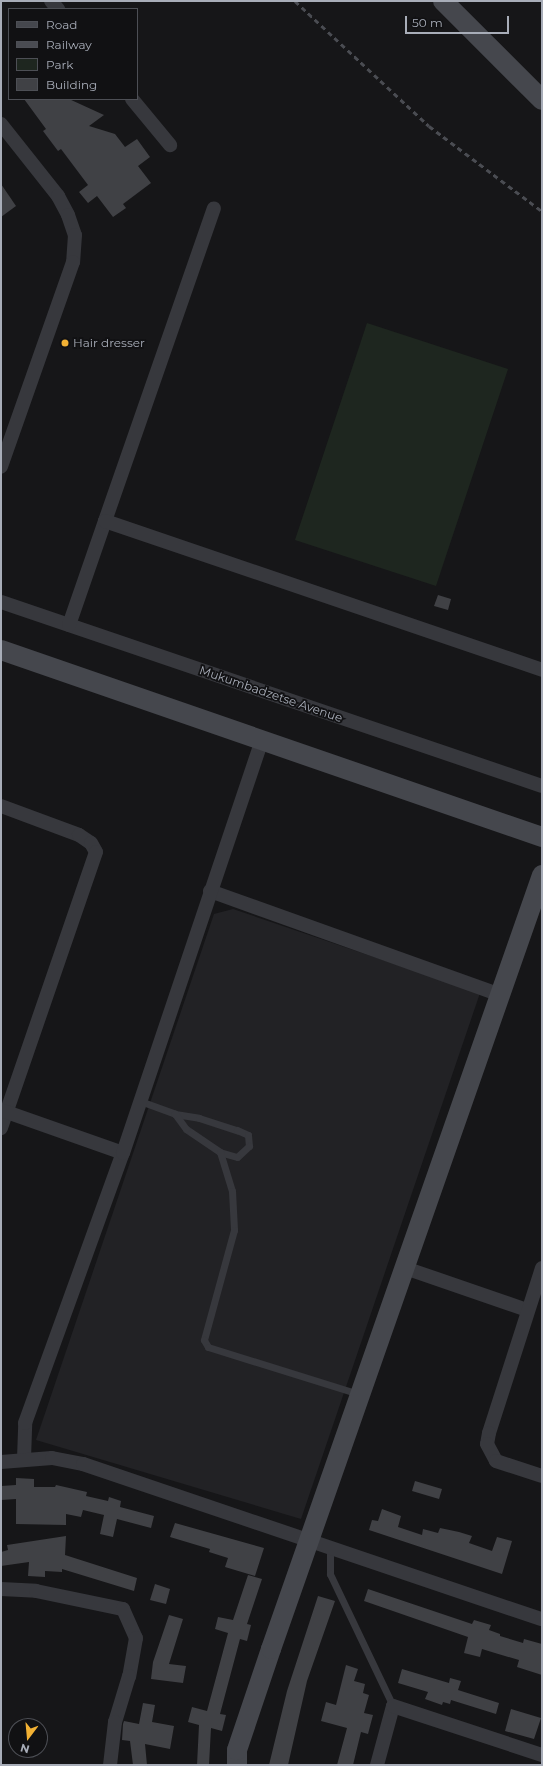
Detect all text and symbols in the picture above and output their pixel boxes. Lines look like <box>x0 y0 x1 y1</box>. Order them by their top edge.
legend <box>8 8 138 100</box>
scale bar <box>407 8 511 34</box>
text: 50 m <box>412 15 443 30</box>
text: Road <box>46 17 77 32</box>
text: Railway <box>46 37 92 52</box>
text: Park <box>46 57 73 72</box>
text: Building <box>46 77 97 92</box>
place label: Hair dresser <box>73 336 145 350</box>
marker: Hair dresser <box>60 338 70 348</box>
street label: Mukumbadzetse Avenue <box>198 663 344 725</box>
north arrow <box>8 1718 48 1758</box>
text: N <box>19 1741 31 1757</box>

